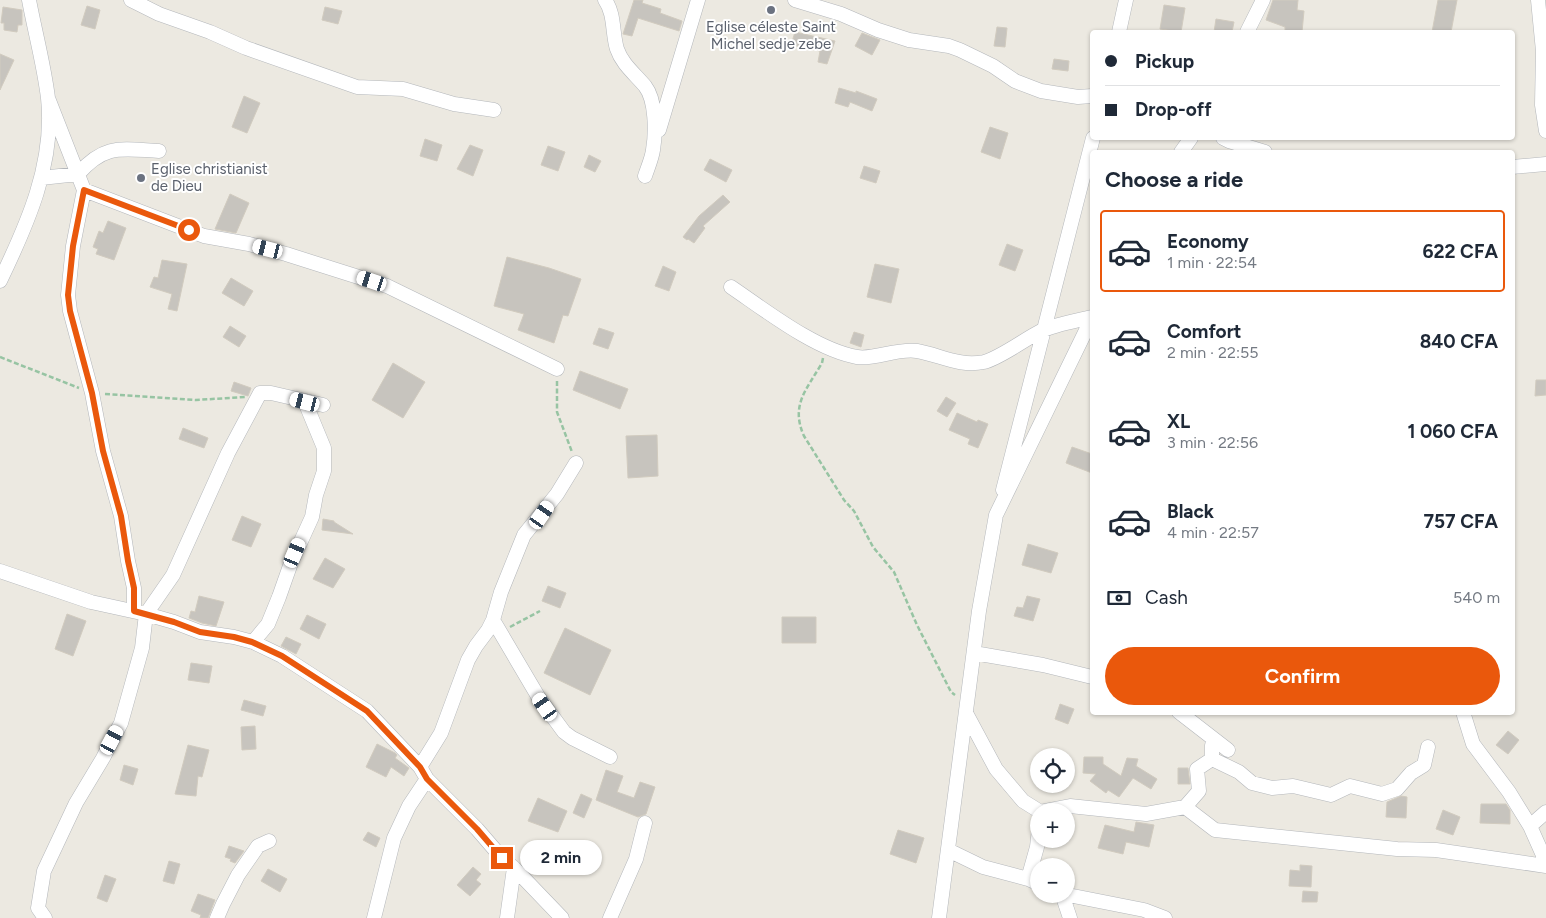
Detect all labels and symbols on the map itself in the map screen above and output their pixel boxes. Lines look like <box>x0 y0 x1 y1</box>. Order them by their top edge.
marker: Eglise céleste Saint Michel sedje zebe <box>765 4 777 16</box>
place label: Eglise céleste Saint Michel sedje zebe <box>706 18 836 53</box>
place label: Eglise christianist de Dieu <box>151 160 268 195</box>
marker: Eglise christianist de Dieu <box>135 172 147 184</box>
route start <box>178 219 200 241</box>
car <box>251 238 284 260</box>
car <box>355 269 388 293</box>
car <box>288 391 321 413</box>
car <box>527 498 556 532</box>
car <box>282 536 307 570</box>
car <box>530 690 559 724</box>
car <box>98 723 125 757</box>
callout: 2 min <box>520 840 602 876</box>
route end <box>491 847 513 869</box>

